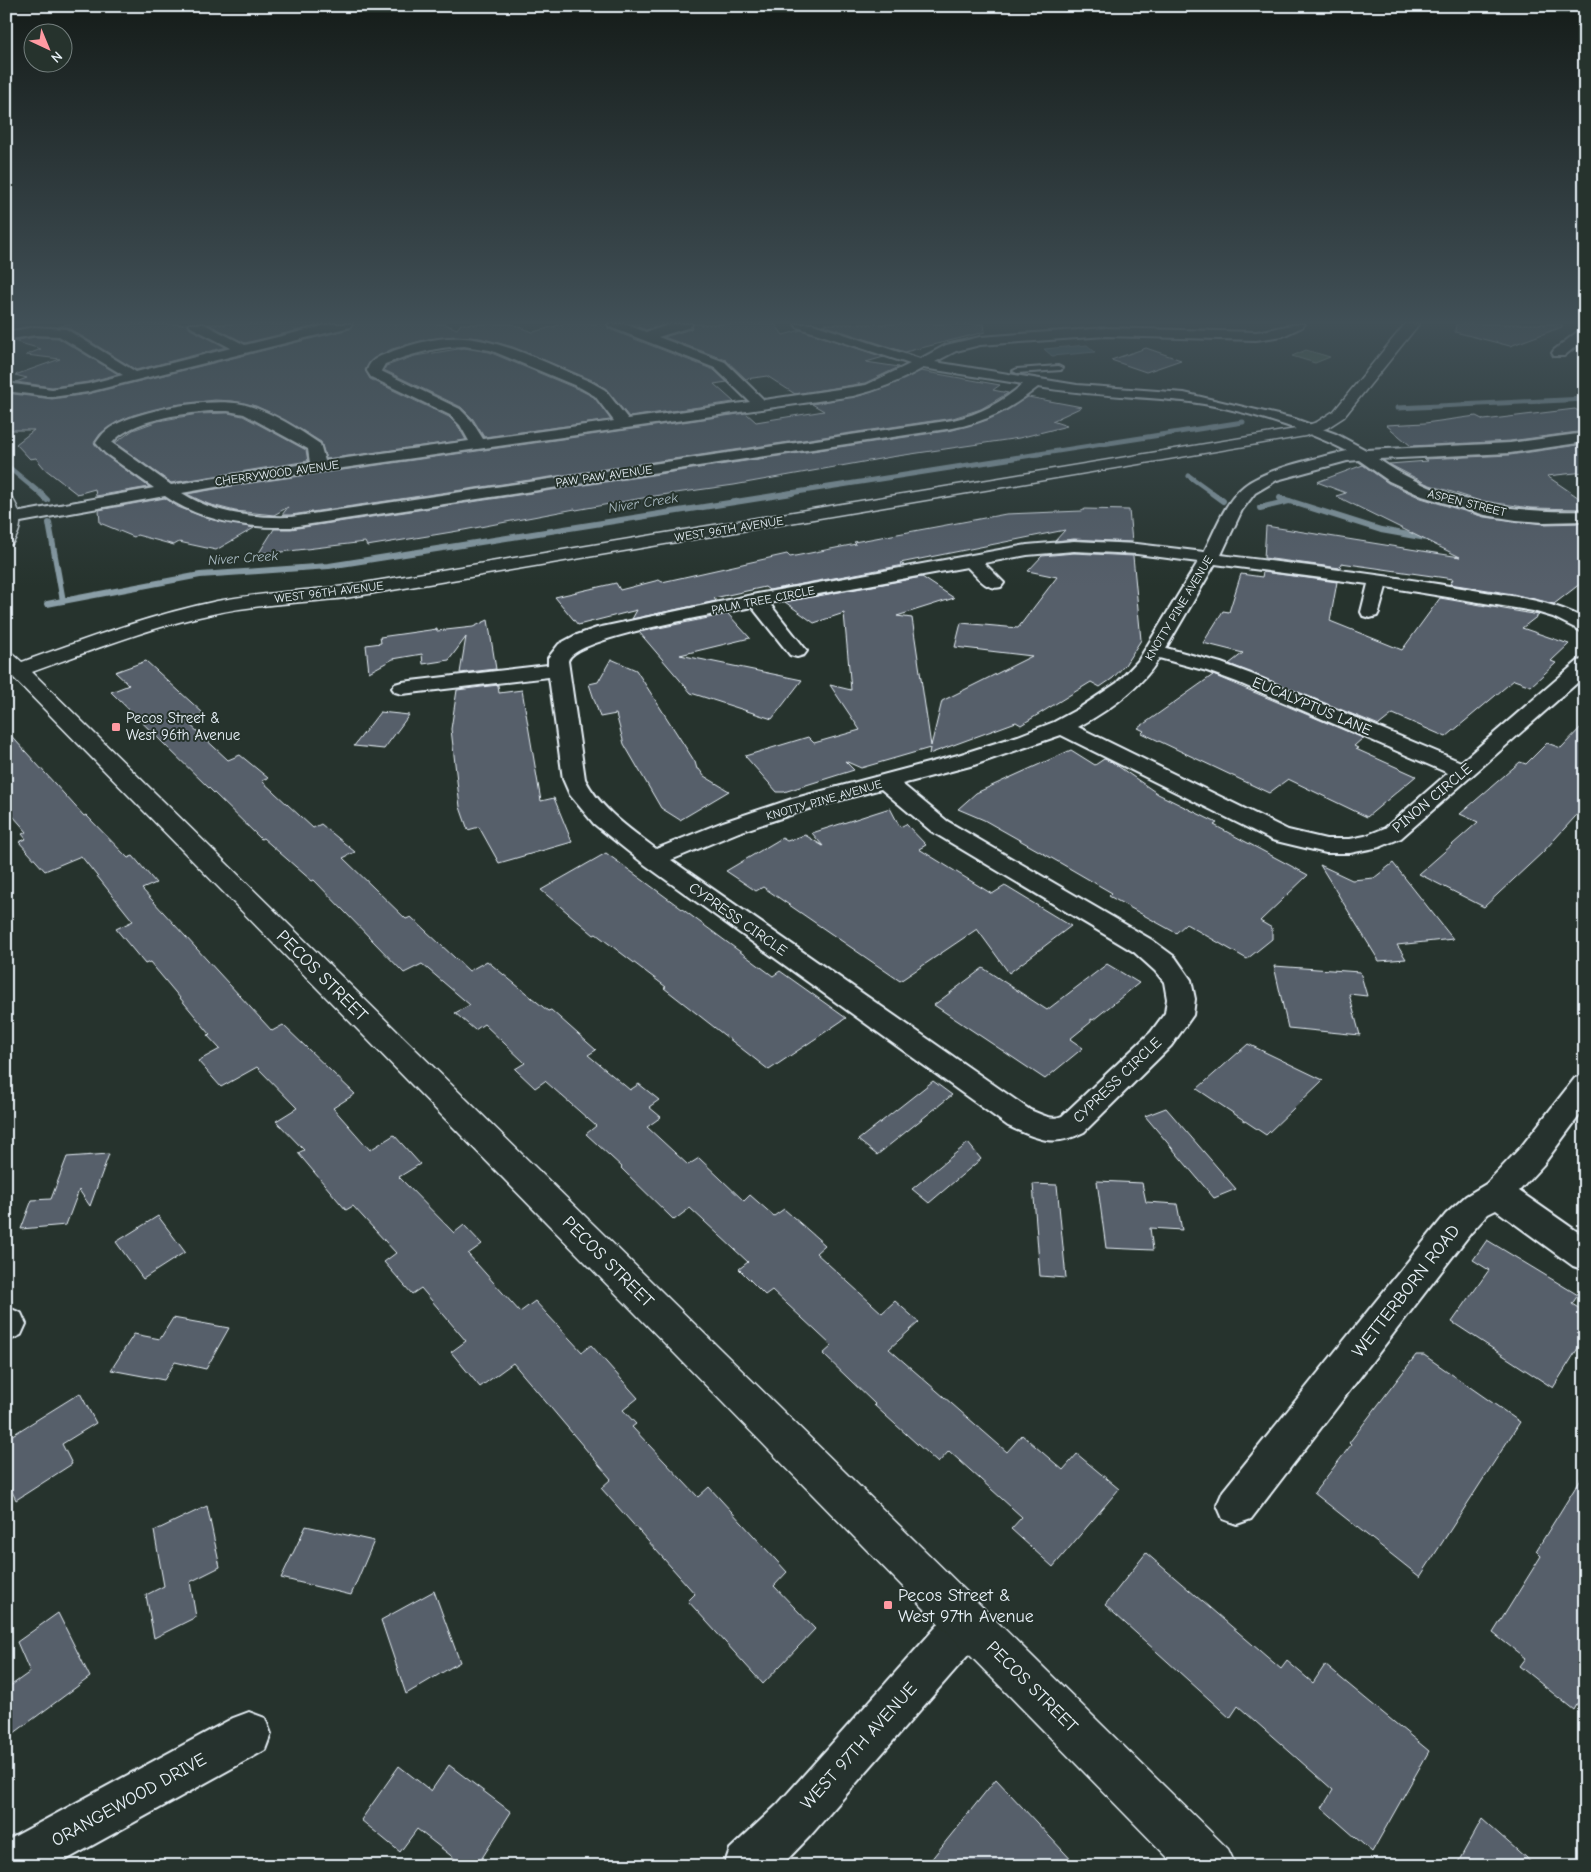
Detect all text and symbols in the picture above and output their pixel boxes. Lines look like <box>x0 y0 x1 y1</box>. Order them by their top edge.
north arrow <box>22 22 72 72</box>
text: N <box>47 48 66 66</box>
street label: CHERRYWOOD AVENUE <box>214 457 340 489</box>
street label: PAW PAW AVENUE <box>555 462 653 490</box>
street label: ASPEN STREET <box>1426 487 1508 520</box>
water label: Niver Creek <box>607 489 679 517</box>
street label: WEST 96TH AVENUE <box>674 513 784 545</box>
water label: Niver Creek <box>207 547 279 569</box>
street label: KNOTTY PINE AVENUE <box>1142 553 1216 663</box>
street label: WEST 96TH AVENUE <box>274 578 384 606</box>
street label: PALM TREE CIRCLE <box>710 583 816 617</box>
street label: EUCALYPTUS LANE <box>1250 673 1374 739</box>
place label: Pecos Street & West 96th Avenue <box>126 709 241 744</box>
marker: Pecos Street & West 96th Avenue <box>110 721 122 733</box>
street label: PINON CIRCLE <box>1388 759 1476 837</box>
street label: KNOTTY PINE AVENUE <box>765 777 883 823</box>
street label: CYPRESS CIRCLE <box>685 878 791 960</box>
street label: PECOS STREET <box>272 926 372 1026</box>
street label: CYPRESS CIRCLE <box>1069 1033 1165 1127</box>
street label: PECOS STREET <box>558 1212 658 1312</box>
street label: WETTERBORN ROAD <box>1348 1220 1464 1362</box>
place label: Pecos Street & West 97th Avenue <box>898 1585 1034 1627</box>
marker: Pecos Street & West 97th Avenue <box>882 1599 894 1611</box>
street label: PECOS STREET <box>982 1637 1082 1737</box>
street label: WEST 97TH AVENUE <box>796 1678 922 1814</box>
street label: ORANGEWOOD DRIVE <box>48 1749 210 1851</box>

